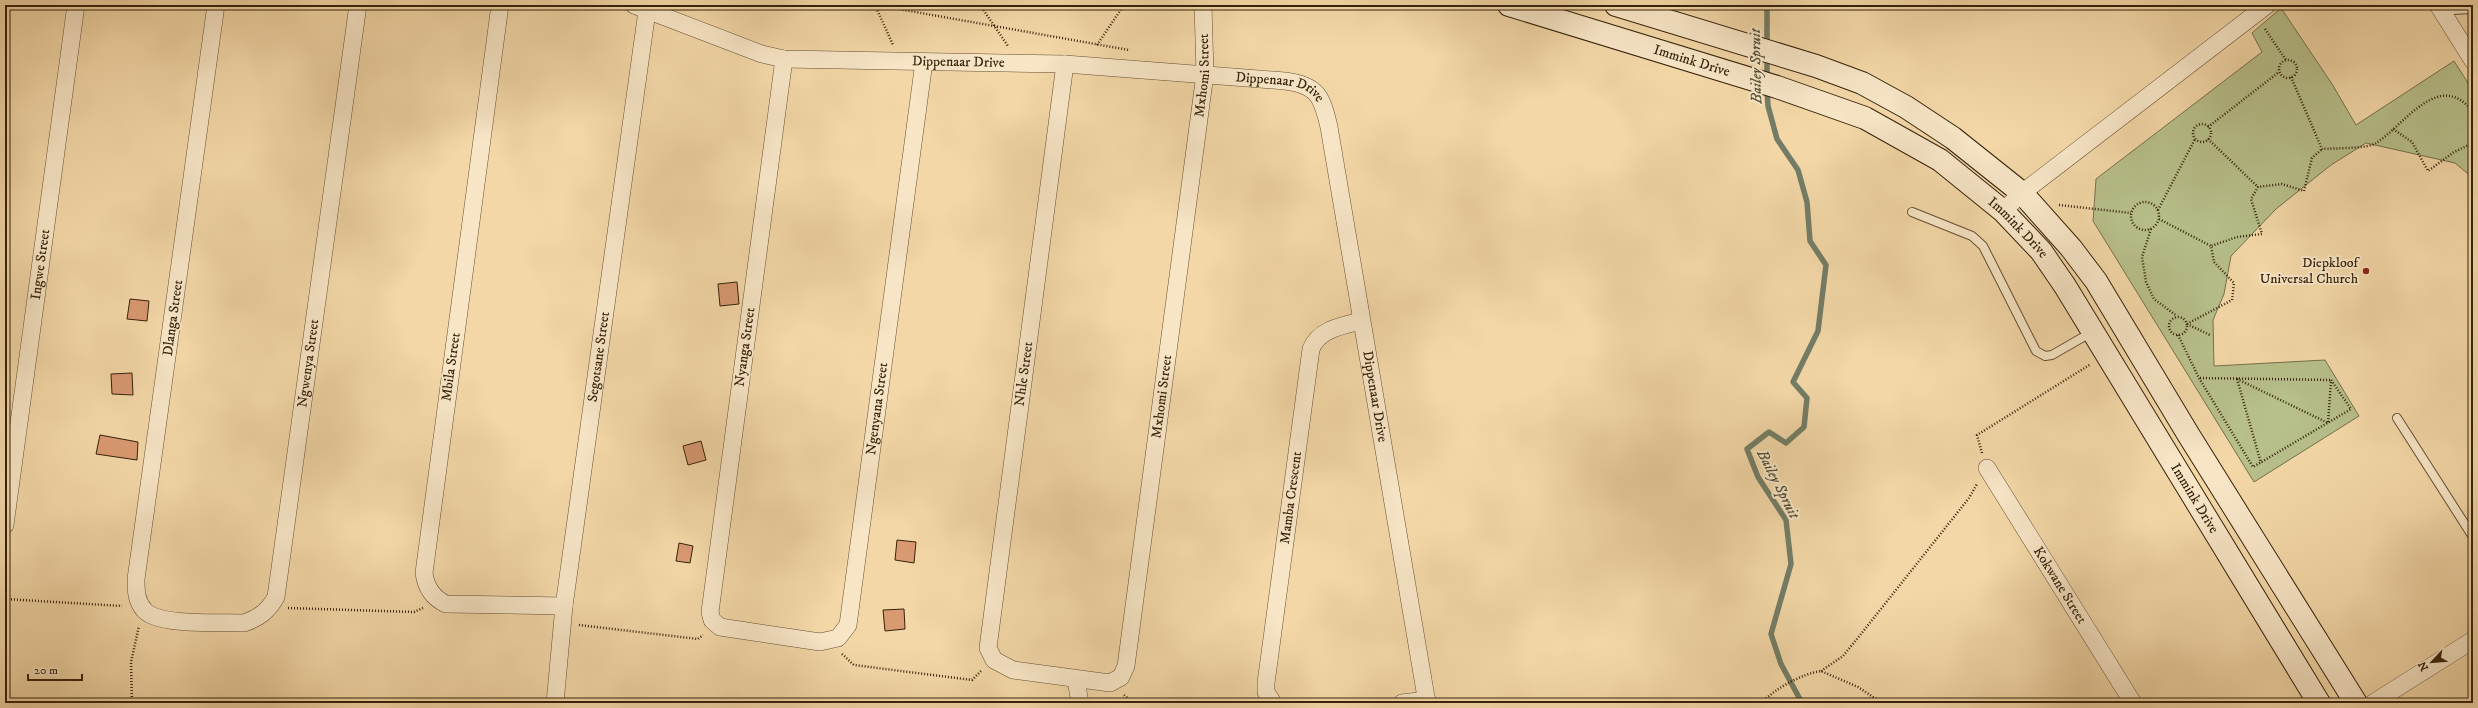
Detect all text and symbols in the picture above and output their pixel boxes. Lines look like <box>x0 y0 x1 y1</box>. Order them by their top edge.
water label: Bailey Spruit <box>1746 27 1766 105</box>
street label: Mxhomi Street <box>1190 33 1214 119</box>
street label: Immink Drive <box>1651 41 1732 81</box>
street label: Dippenaar Drive <box>912 52 1005 72</box>
street label: Dippenaar Drive <box>1235 68 1329 105</box>
street label: Immink Drive <box>1984 193 2052 262</box>
street label: Ingwe Street <box>27 227 54 301</box>
place label: Diepkloof Universal Church <box>2260 254 2361 288</box>
marker: Diepkloof Universal Church <box>2361 266 2371 276</box>
street label: Dlanga Street <box>159 278 187 357</box>
street label: Nyanga Street <box>731 306 760 388</box>
street label: Segotsane Street <box>584 310 614 403</box>
street label: Ngwenya Street <box>293 318 323 409</box>
street label: Mbila Street <box>437 331 465 403</box>
street label: Nhle Street <box>1011 340 1037 407</box>
street label: Dippenaar Drive <box>1358 349 1391 444</box>
street label: Mxhomi Street <box>1147 353 1176 440</box>
street label: Ngenyana Street <box>862 361 892 456</box>
water label: Bailey Spruit <box>1752 445 1804 523</box>
street label: Mamba Crescent <box>1276 450 1306 545</box>
street label: Immink Drive <box>2166 460 2223 537</box>
street label: Kokwane Street <box>2029 543 2091 628</box>
north arrow <box>2412 642 2452 682</box>
scale bar <box>28 656 82 682</box>
text: N <box>2416 659 2432 673</box>
text: 20 m <box>34 663 58 678</box>

